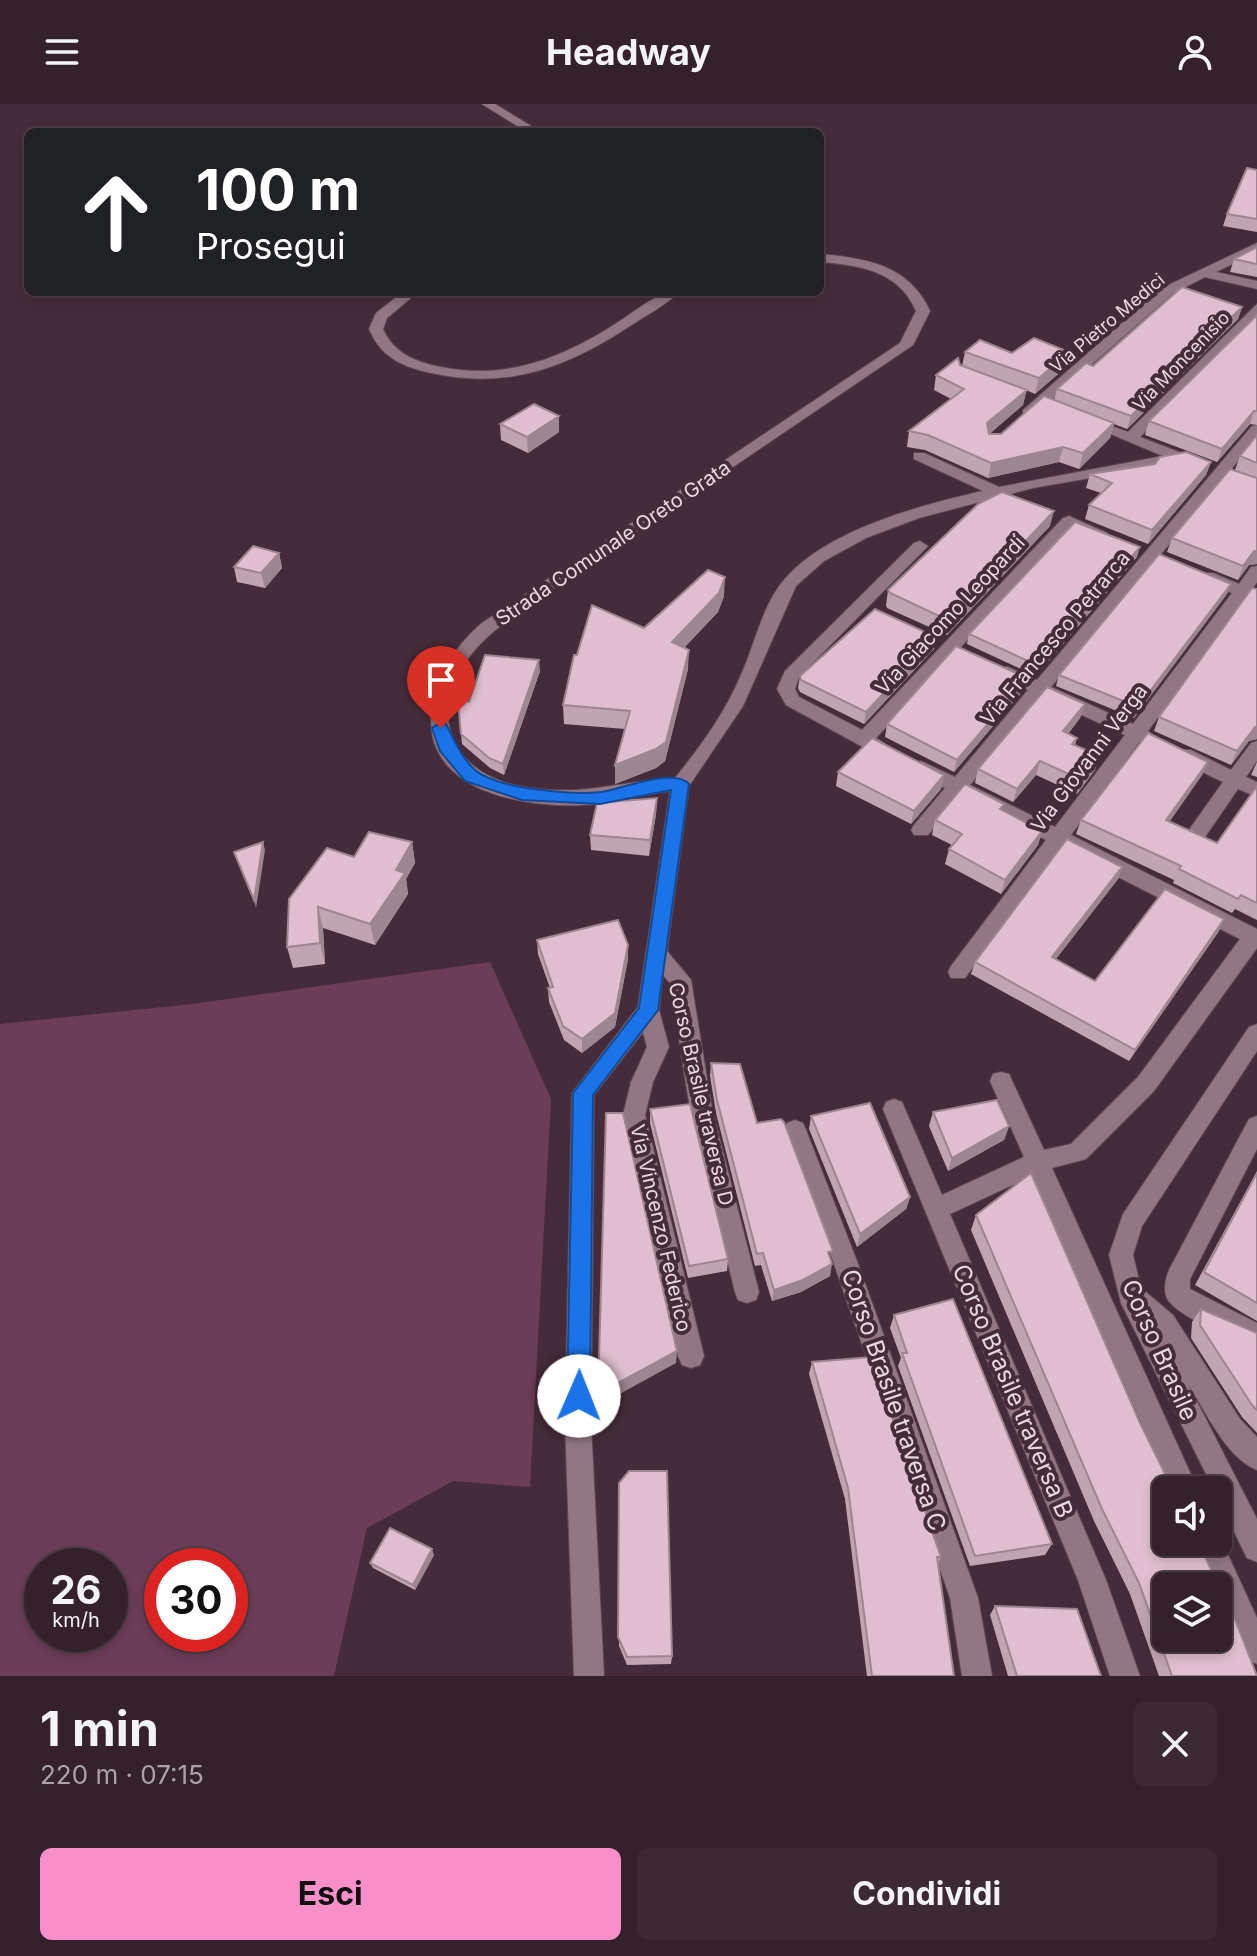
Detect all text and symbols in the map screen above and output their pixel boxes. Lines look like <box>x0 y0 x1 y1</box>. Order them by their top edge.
icon: menu <box>40 30 84 74</box>
text: Headway <box>546 30 711 74</box>
icon: person <box>1173 30 1217 74</box>
text: 100 m <box>196 156 360 224</box>
icon: ahead <box>64 160 168 264</box>
text: Prosegui <box>196 224 346 268</box>
street label: Via Pietro Medici <box>1045 269 1169 377</box>
street label: Via Moncenisio <box>1128 307 1234 415</box>
street label: Strada Comunale Oreto Grata <box>491 455 735 631</box>
street label: Via Giacomo Leopardi <box>870 531 1030 699</box>
street label: Via Francesco Petrarca <box>975 546 1135 730</box>
pin <box>407 646 475 728</box>
icon: arrive <box>419 658 463 702</box>
street label: Via Giovanni Verga <box>1026 680 1152 836</box>
street label: Corso Brasile traversa D <box>664 980 738 1208</box>
street label: Via Vincenzo Federico <box>625 1122 697 1334</box>
street label: Corso Brasile traversa B <box>946 1260 1080 1522</box>
street label: Corso Brasile traversa C <box>836 1266 952 1534</box>
street label: Corso Brasile <box>1116 1275 1204 1425</box>
position arrow <box>537 1354 621 1438</box>
map controls <box>1152 1476 1232 1652</box>
button: sound <box>1152 1476 1232 1556</box>
speed limit sign: 30 <box>144 1548 248 1652</box>
text: 26 <box>50 1565 102 1614</box>
button: layers <box>1152 1572 1232 1652</box>
text: km/h <box>52 1608 100 1632</box>
text: 1 min <box>40 1699 159 1758</box>
button: close <box>1133 1702 1217 1786</box>
text: 220 m · 07:15 <box>40 1759 204 1790</box>
button: Esci <box>40 1848 621 1940</box>
button: Condividi <box>637 1848 1217 1940</box>

